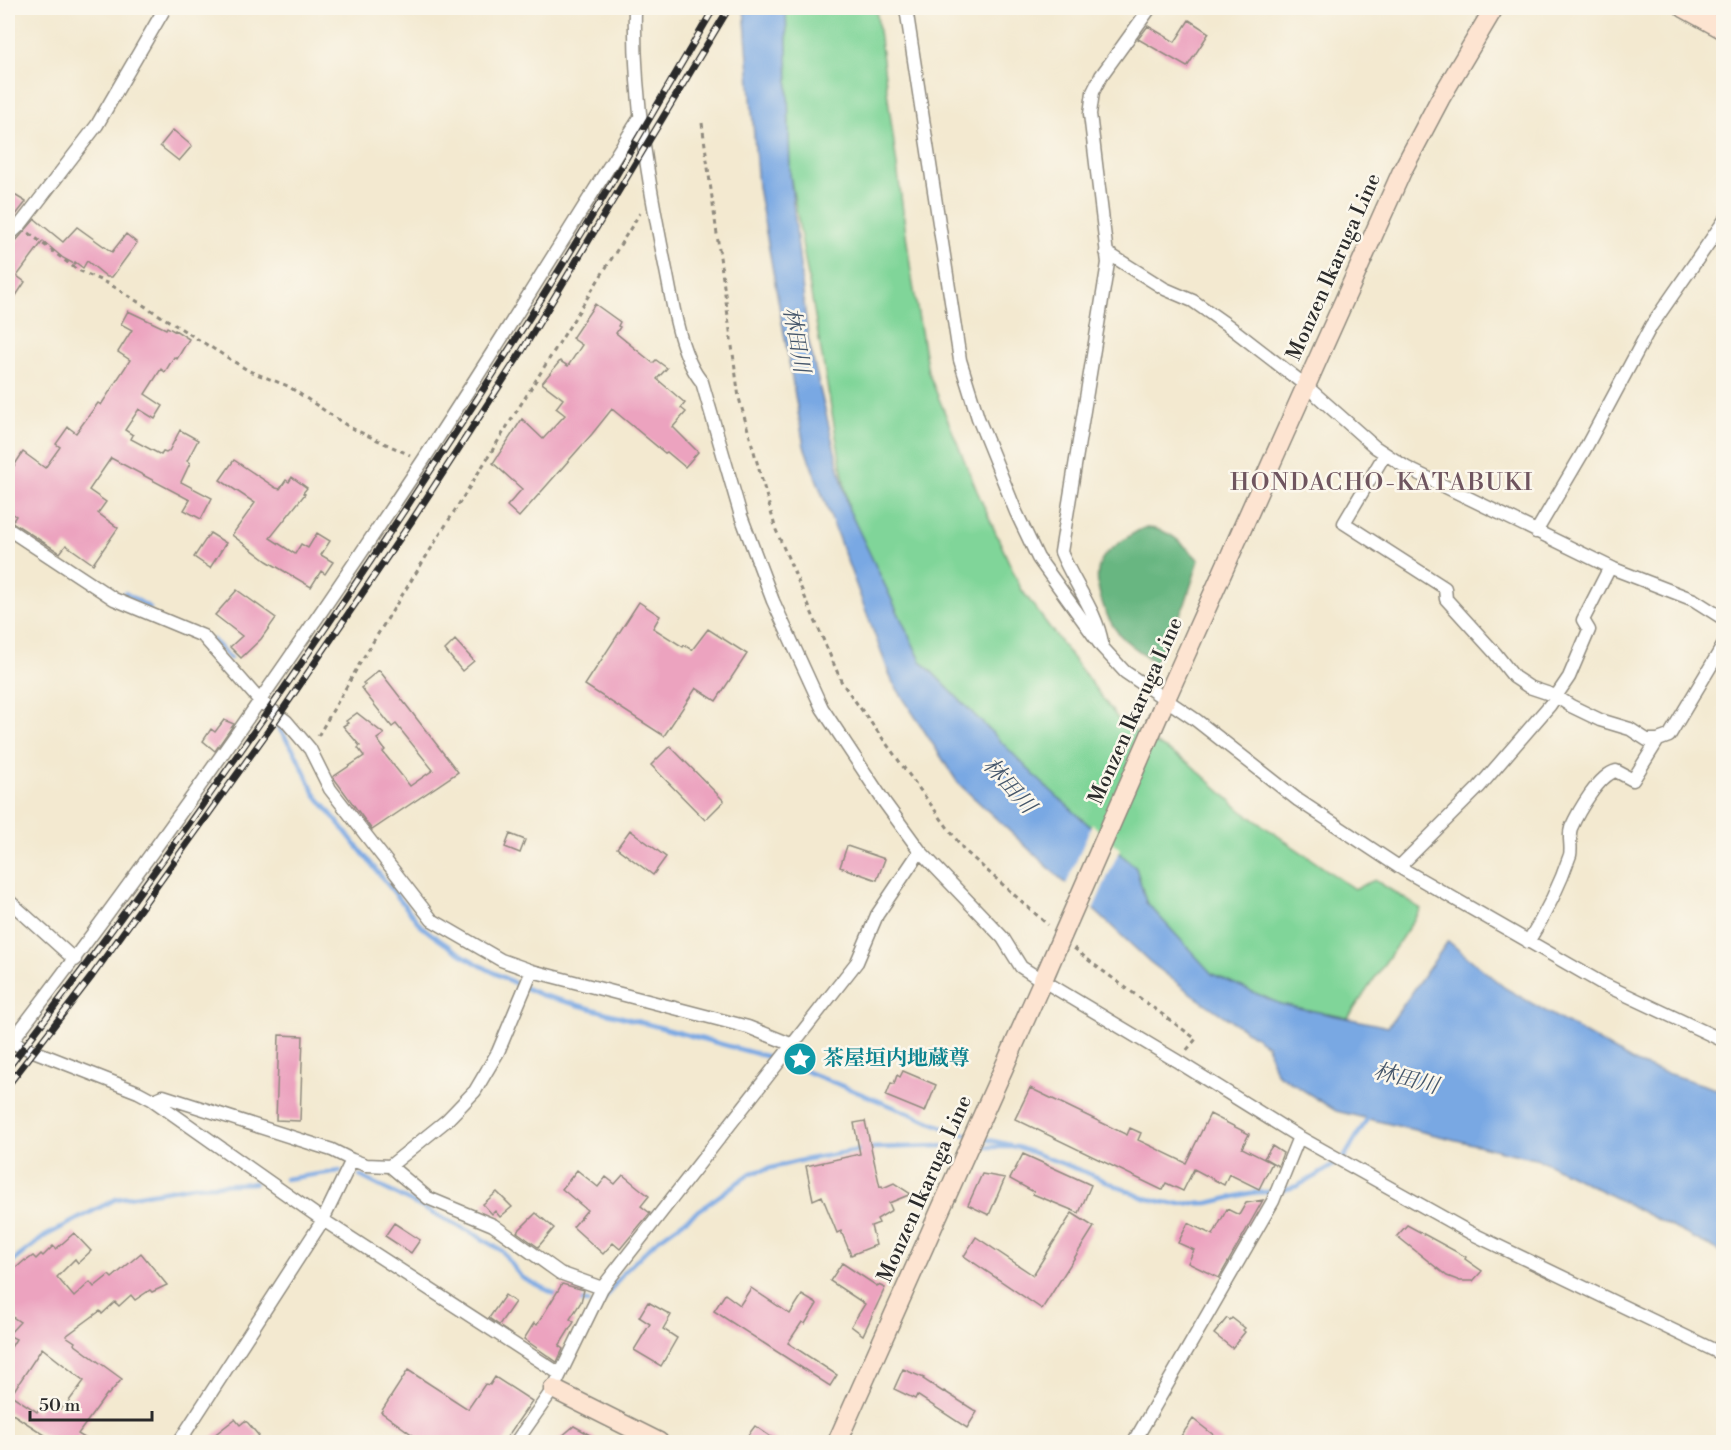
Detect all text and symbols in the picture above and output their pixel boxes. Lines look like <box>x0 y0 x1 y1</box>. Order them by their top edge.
street label: Monzen Ikaruga Line <box>1281 169 1387 365</box>
water label: 林田川 <box>777 305 815 377</box>
district label: HONDACHO-KATABUKI <box>1230 468 1534 498</box>
street label: Monzen Ikaruga Line <box>1083 613 1189 809</box>
water label: 林田川 <box>977 752 1042 821</box>
place icon: 茶屋垣内地蔵尊 <box>782 1041 818 1077</box>
place label: 茶屋垣内地蔵尊 <box>823 1046 970 1072</box>
water label: 林田川 <box>1371 1058 1443 1101</box>
street label: Monzen Ikaruga Line <box>872 1091 978 1287</box>
scale bar <box>30 1384 152 1422</box>
text: 50 m <box>39 1394 81 1417</box>

